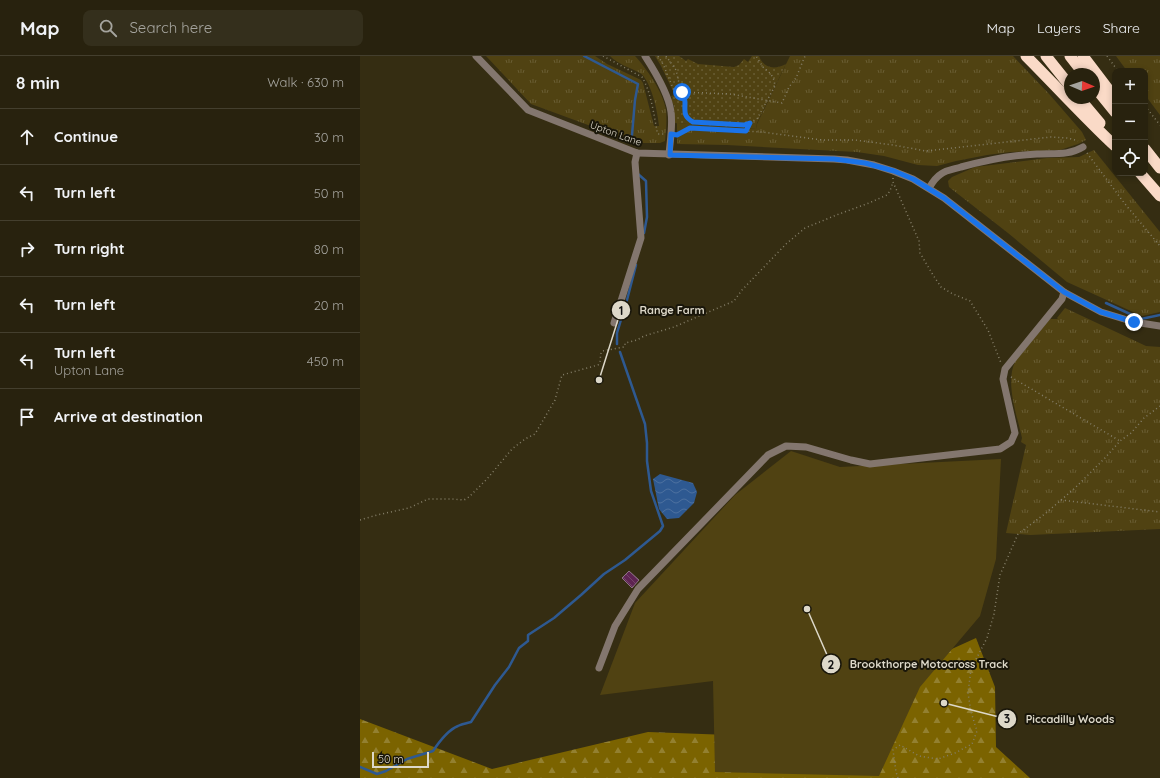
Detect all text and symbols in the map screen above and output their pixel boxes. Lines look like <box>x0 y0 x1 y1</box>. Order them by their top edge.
search box <box>83 10 363 46</box>
text: Map <box>20 16 59 40</box>
icon: search <box>97 17 119 39</box>
text: Search here <box>129 18 212 37</box>
text: Map <box>986 19 1015 37</box>
text: Layers <box>1037 19 1081 37</box>
text: Share <box>1103 19 1140 37</box>
north arrow <box>1064 68 1100 104</box>
map controls <box>1112 68 1148 176</box>
button: + <box>1112 68 1148 104</box>
text: 8 min <box>16 72 60 93</box>
text: Walk · 630 m <box>267 74 344 90</box>
route start <box>673 83 691 101</box>
button: − <box>1112 104 1148 140</box>
street label: Upton Lane <box>588 118 644 149</box>
icon: ahead <box>16 126 38 148</box>
text: Continue <box>54 127 118 146</box>
text: 30 m <box>314 129 344 145</box>
button: locate <box>1112 140 1148 176</box>
icon: left <box>16 182 38 204</box>
text: Turn left <box>54 183 116 202</box>
text: 50 m <box>314 185 344 201</box>
icon: right <box>16 238 38 260</box>
text: Turn right <box>54 239 125 258</box>
text: 80 m <box>314 241 344 257</box>
icon: left <box>16 294 38 316</box>
text: Turn left <box>54 295 116 314</box>
text: 20 m <box>314 297 344 313</box>
callout: Range Farm <box>611 299 712 322</box>
text: 1 <box>619 303 623 318</box>
text: Range Farm <box>639 303 705 317</box>
route end <box>1125 313 1143 331</box>
text: Turn left <box>54 343 116 362</box>
icon: left <box>16 350 38 372</box>
text: 450 m <box>307 353 344 369</box>
text: Upton Lane <box>54 362 124 378</box>
icon: arrive <box>16 406 38 428</box>
text: Arrive at destination <box>54 407 203 426</box>
callout: Brookthorpe Motocross Track <box>821 653 1016 676</box>
text: 2 <box>828 657 835 672</box>
text: Brookthorpe Motocross Track <box>850 657 1008 671</box>
callout: Piccadilly Woods <box>997 707 1122 730</box>
text: 3 <box>1004 711 1010 726</box>
text: Piccadilly Woods <box>1026 712 1114 726</box>
scale bar <box>372 750 429 769</box>
text: 50 m <box>378 752 404 766</box>

